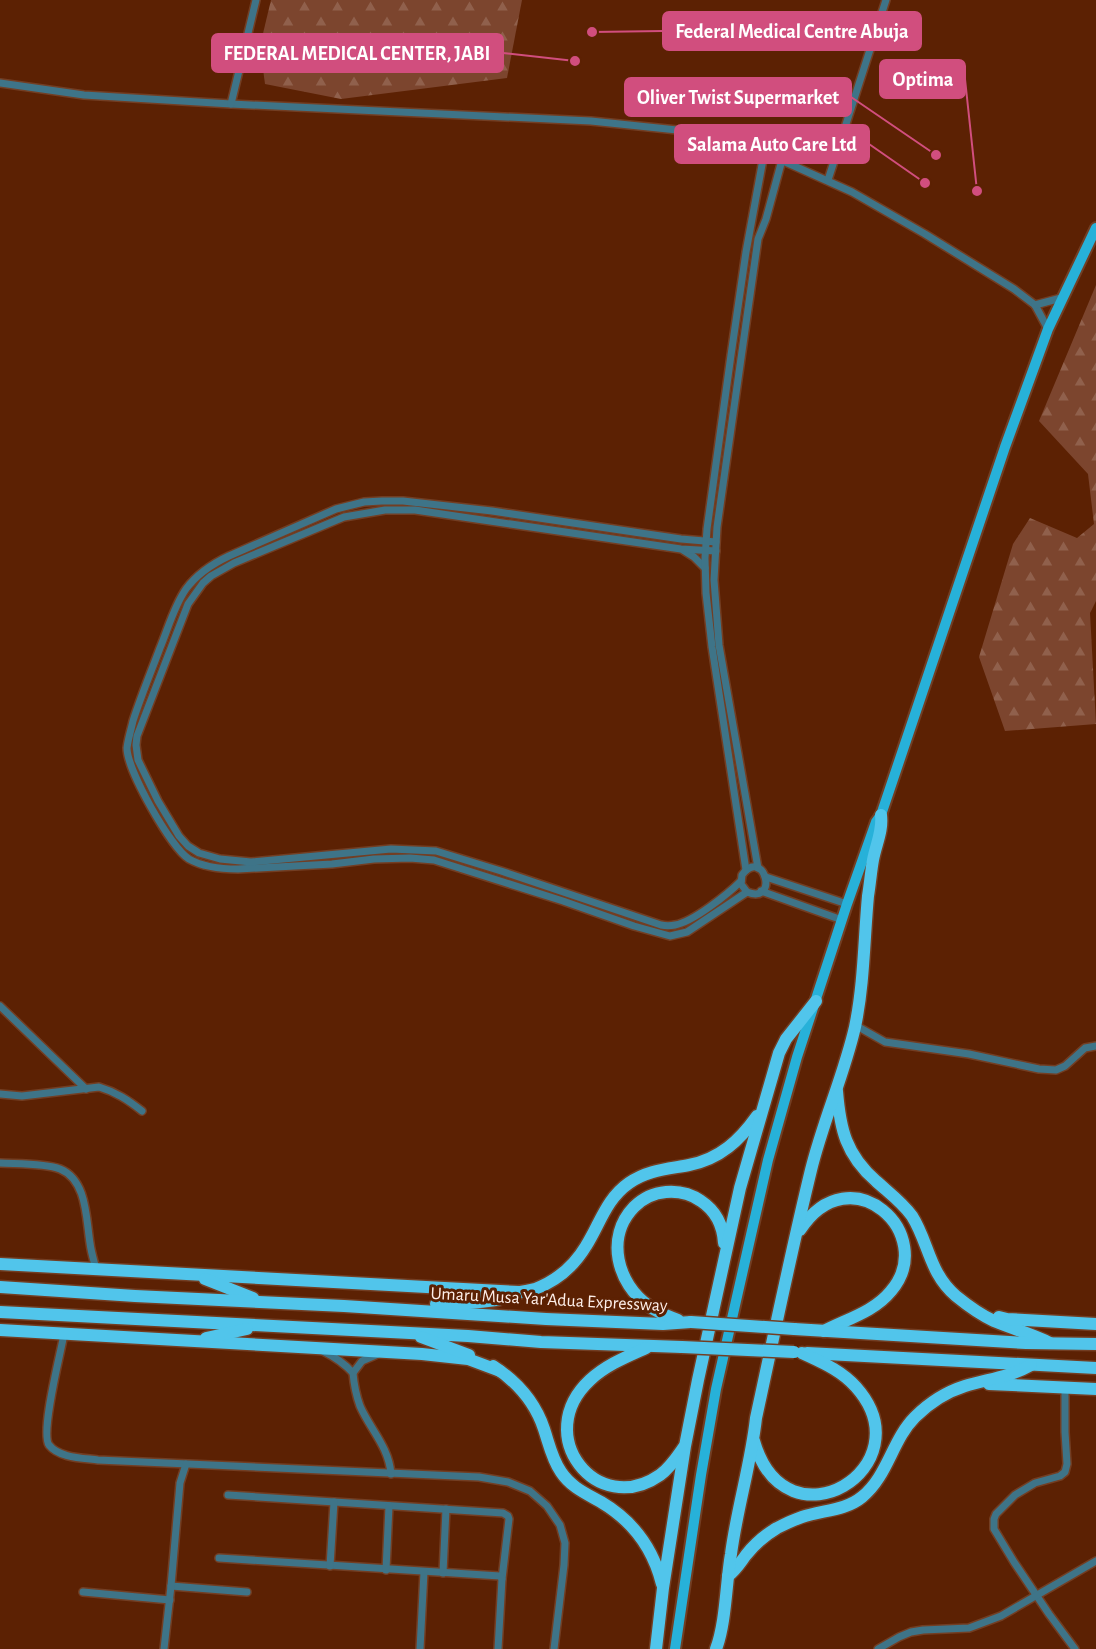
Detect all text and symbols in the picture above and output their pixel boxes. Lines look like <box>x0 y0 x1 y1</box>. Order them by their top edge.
callout: Federal Medical Centre Abuja <box>663 12 921 50</box>
text: Federal Medical Centre Abuja <box>675 22 909 42</box>
callout: FEDERAL MEDICAL CENTER, JABI <box>212 34 503 72</box>
text: FEDERAL MEDICAL CENTER, JABI <box>224 44 490 64</box>
callout: Optima <box>880 60 965 98</box>
text: Optima <box>893 70 954 90</box>
callout: Oliver Twist Supermarket <box>625 78 851 116</box>
text: Oliver Twist Supermarket <box>637 88 839 108</box>
callout: Salama Auto Care Ltd <box>675 125 869 163</box>
text: Salama Auto Care Ltd <box>687 135 857 155</box>
street label: Umaru Musa Yar'Adua Expressway <box>430 1285 668 1315</box>

